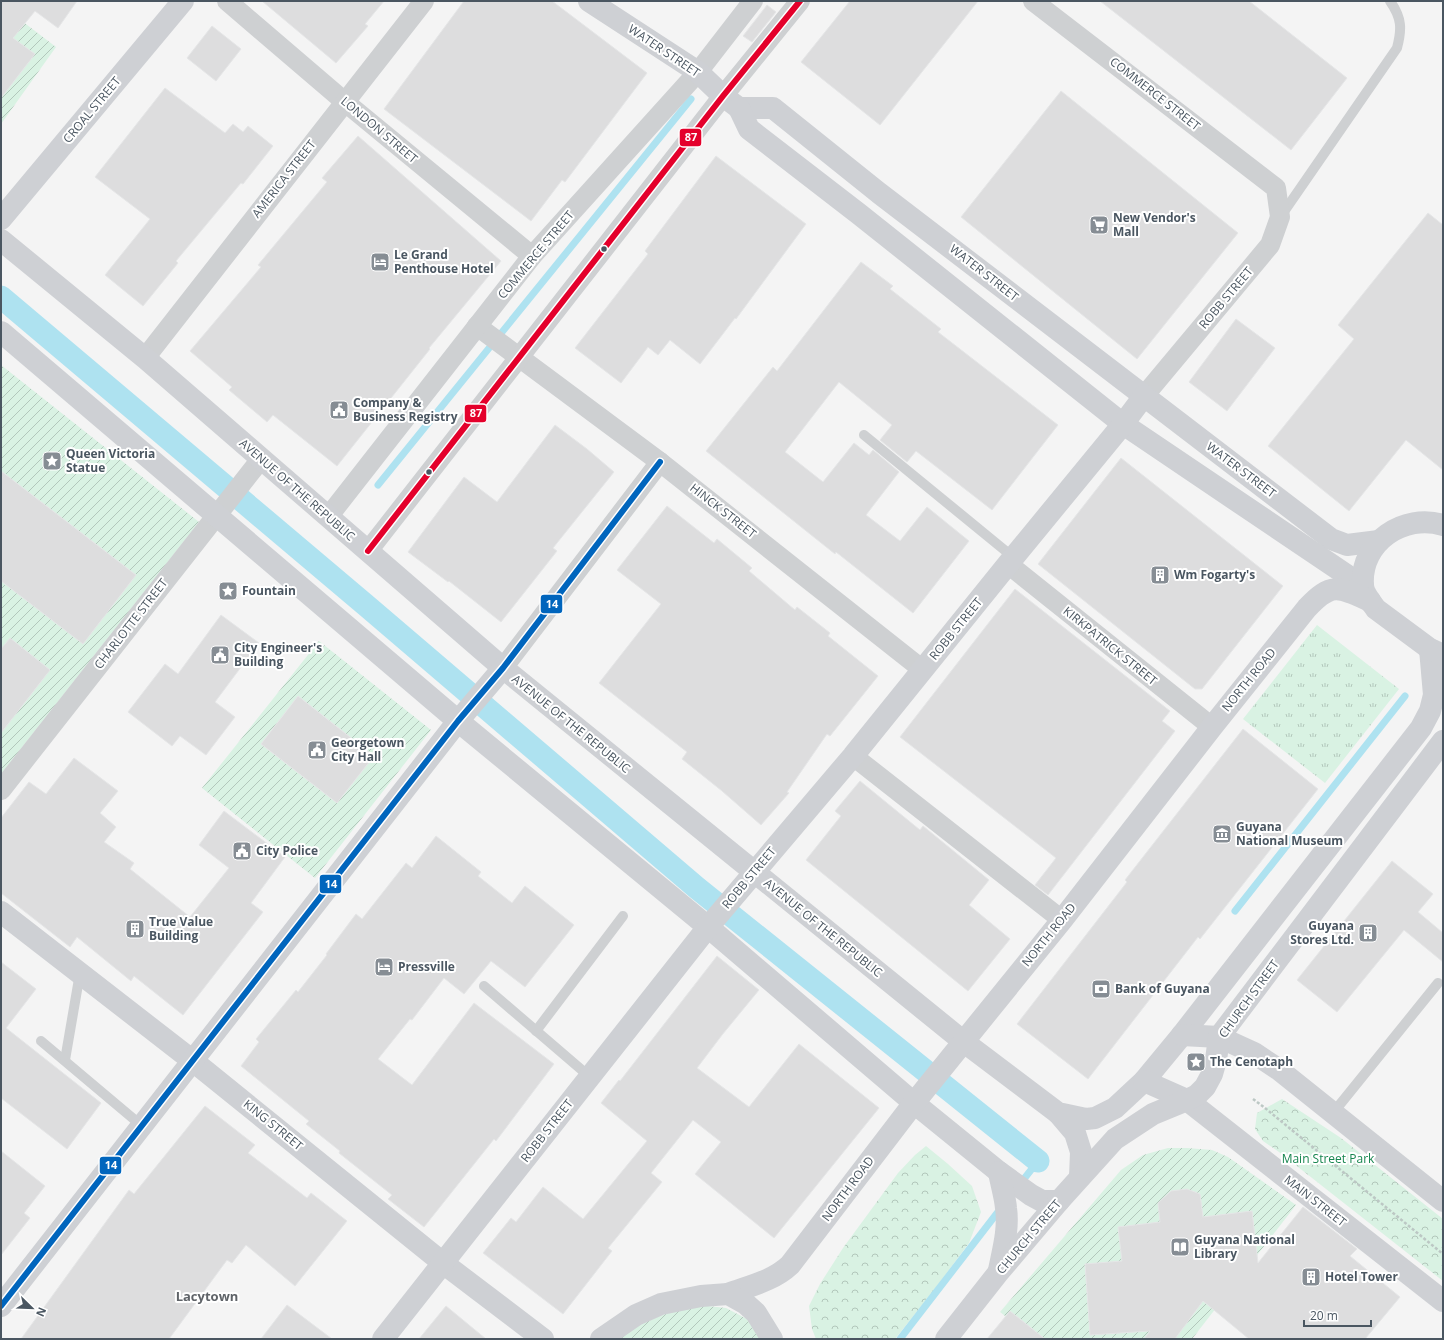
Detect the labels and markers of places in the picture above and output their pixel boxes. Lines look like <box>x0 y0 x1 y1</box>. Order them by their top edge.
place label: New Vendor's Mall <box>1113 209 1196 240</box>
supermarket icon: New Vendor's Mall <box>1088 214 1110 236</box>
unlabelled marker <box>599 244 609 254</box>
place label: Le Grand Penthouse Hotel <box>394 246 494 277</box>
hotel icon: Le Grand Penthouse Hotel <box>369 251 391 273</box>
place label: Company & Business Registry <box>353 394 458 425</box>
public building icon: Company & Business Registry <box>328 399 350 421</box>
place label: Queen Victoria Statue <box>66 445 155 476</box>
place icon: Queen Victoria Statue <box>41 450 63 472</box>
unlabelled marker <box>424 467 434 477</box>
building icon: Wm Fogarty's <box>1149 564 1171 586</box>
place label: Wm Fogarty's <box>1174 566 1255 583</box>
place icon: Fountain <box>217 580 239 602</box>
place label: Fountain <box>242 582 296 599</box>
place label: City Engineer's Building <box>234 639 322 670</box>
public building icon: City Engineer's Building <box>209 644 231 666</box>
place label: Georgetown City Hall <box>331 734 404 765</box>
public building icon: Georgetown City Hall <box>306 739 328 761</box>
place label: Guyana National Museum <box>1236 818 1343 849</box>
museum icon: Guyana National Museum <box>1211 823 1233 845</box>
public building icon: City Police <box>231 840 253 862</box>
place label: City Police <box>256 842 318 859</box>
place label: True Value Building <box>149 913 213 944</box>
place label: Guyana Stores Ltd. <box>1290 917 1354 948</box>
building icon: True Value Building <box>124 918 146 940</box>
building icon: Guyana Stores Ltd. <box>1357 922 1379 944</box>
hotel icon: Pressville <box>373 956 395 978</box>
place label: Pressville <box>398 958 455 975</box>
bank icon: Bank of Guyana <box>1090 978 1112 1000</box>
place label: Bank of Guyana <box>1115 980 1210 997</box>
place icon: The Cenotaph <box>1185 1051 1207 1073</box>
place label: The Cenotaph <box>1210 1053 1293 1070</box>
place label: Guyana National Library <box>1194 1231 1295 1262</box>
library icon: Guyana National Library <box>1169 1236 1191 1258</box>
building icon: Hotel Tower <box>1300 1266 1322 1288</box>
place label: Hotel Tower <box>1325 1268 1398 1285</box>

